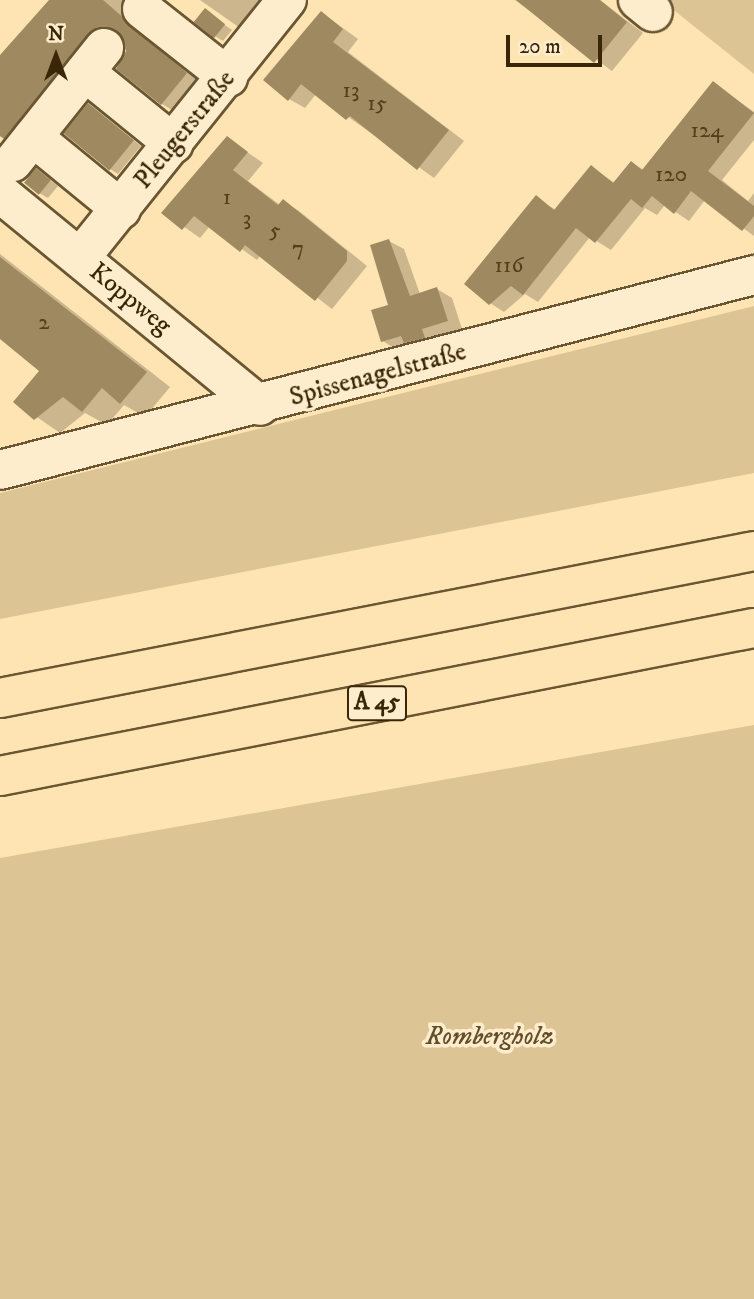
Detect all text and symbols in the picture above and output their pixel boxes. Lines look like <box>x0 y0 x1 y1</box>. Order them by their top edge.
north arrow <box>21 21 91 91</box>
scale bar <box>509 21 605 65</box>
text: N <box>48 23 64 46</box>
text: 20 m <box>519 34 561 60</box>
street label: Pleugerstraße <box>128 64 242 196</box>
house number: 13 <box>342 77 360 105</box>
house number: 15 <box>367 90 387 118</box>
house number: 124 <box>691 117 723 145</box>
house number: 120 <box>655 161 687 189</box>
house number: 1 <box>223 184 231 212</box>
house number: 3 <box>243 205 251 233</box>
house number: 5 <box>269 217 281 245</box>
house number: 7 <box>292 235 304 263</box>
house number: 116 <box>495 252 523 280</box>
street label: Koppweg <box>83 256 177 342</box>
house number: 2 <box>38 309 50 337</box>
street label: Spissenagelstraße <box>286 336 470 414</box>
road number: A 45 <box>346 682 408 724</box>
park label: Rombergholz <box>426 1021 554 1053</box>

